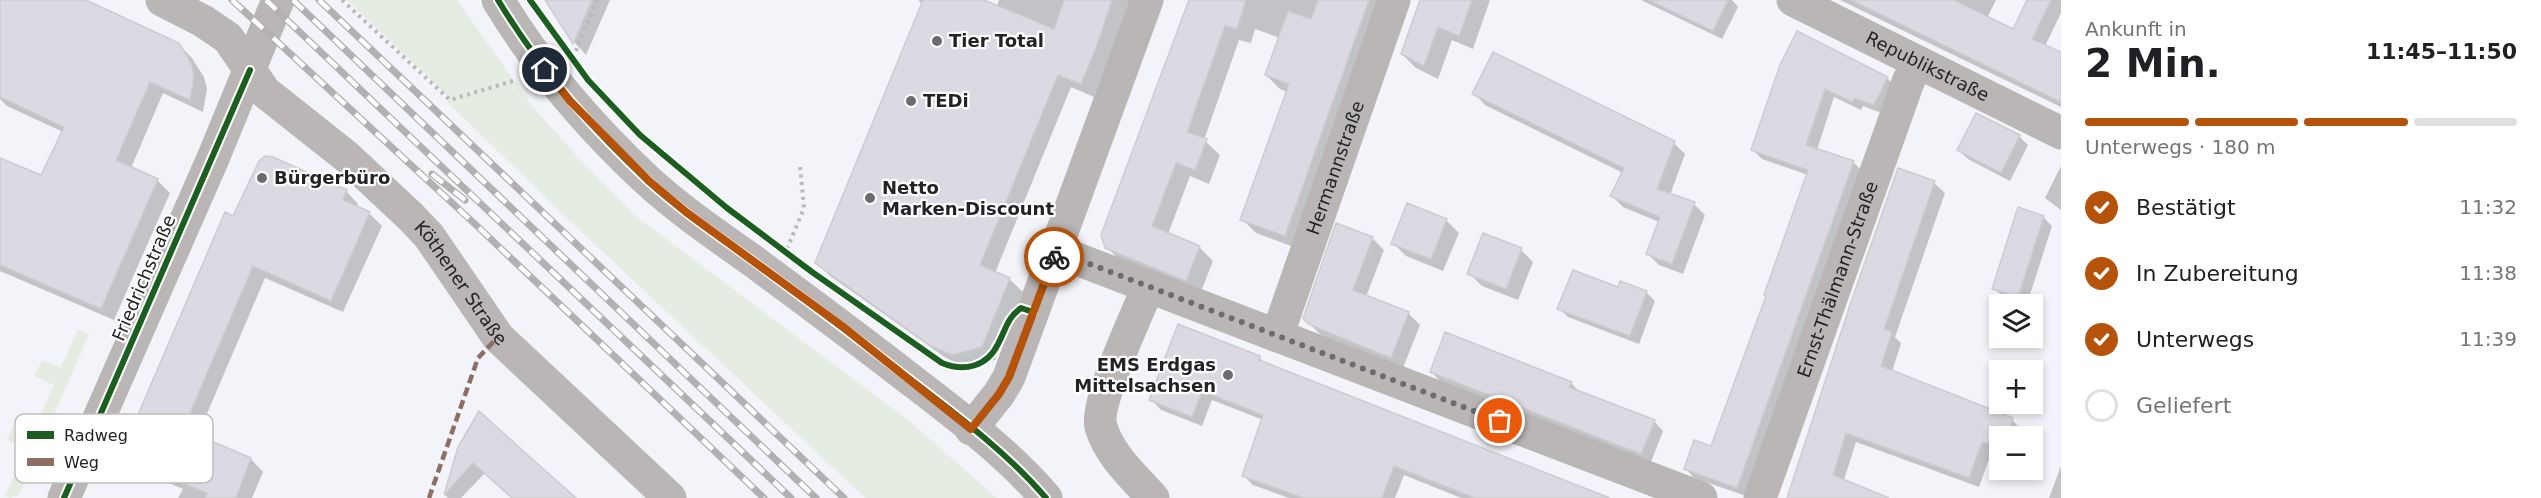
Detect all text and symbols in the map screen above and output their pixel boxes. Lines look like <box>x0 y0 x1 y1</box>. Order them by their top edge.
text: Ankunft in <box>2085 17 2187 41</box>
street label: Republikstraße <box>1863 27 1993 106</box>
place label: Tier Total <box>949 30 1044 51</box>
marker: Tier Total <box>930 34 944 48</box>
text: 11:45–11:50 <box>2366 39 2517 64</box>
text: 2 Min. <box>2085 41 2220 86</box>
pin <box>519 44 570 95</box>
icon: home <box>528 53 561 86</box>
place label: TEDi <box>923 90 969 111</box>
marker: TEDi <box>904 94 918 108</box>
street label: Hermannstraße <box>1302 98 1368 238</box>
text: Unterwegs · 180 m <box>2085 135 2276 159</box>
place label: Bürgerbüro <box>274 167 390 188</box>
marker: Bürgerbüro <box>255 171 269 185</box>
place label: Netto Marken-Discount <box>882 177 1054 219</box>
street label: Ernst-Thälmann-Straße <box>1793 178 1882 380</box>
marker: Netto Marken-Discount <box>863 191 877 205</box>
icon: check <box>2085 191 2118 224</box>
text: Bestätigt <box>2136 195 2236 220</box>
text: 11:32 <box>2459 195 2517 219</box>
street label: Friedrichstraße <box>108 212 180 344</box>
street label: Köthener Straße <box>410 216 511 350</box>
courier <box>1024 227 1084 287</box>
icon: bike <box>1038 241 1071 274</box>
icon: check <box>2085 257 2118 290</box>
text: In Zubereitung <box>2136 261 2299 286</box>
text: 11:38 <box>2459 261 2517 285</box>
map controls <box>1989 294 2043 480</box>
button: layers <box>1989 294 2043 348</box>
icon: check <box>2085 323 2118 356</box>
text: Unterwegs <box>2136 327 2254 352</box>
text: 11:39 <box>2459 327 2517 351</box>
place label: EMS Erdgas Mittelsachsen <box>1074 354 1216 396</box>
button: + <box>1989 360 2043 414</box>
marker: EMS Erdgas Mittelsachsen <box>1221 368 1235 382</box>
text: Geliefert <box>2136 393 2231 418</box>
pin <box>1474 395 1525 446</box>
icon: bag <box>1483 404 1516 437</box>
legend <box>15 414 213 483</box>
text: Radweg <box>64 426 128 445</box>
button: − <box>1989 426 2043 480</box>
text: Weg <box>64 453 99 472</box>

